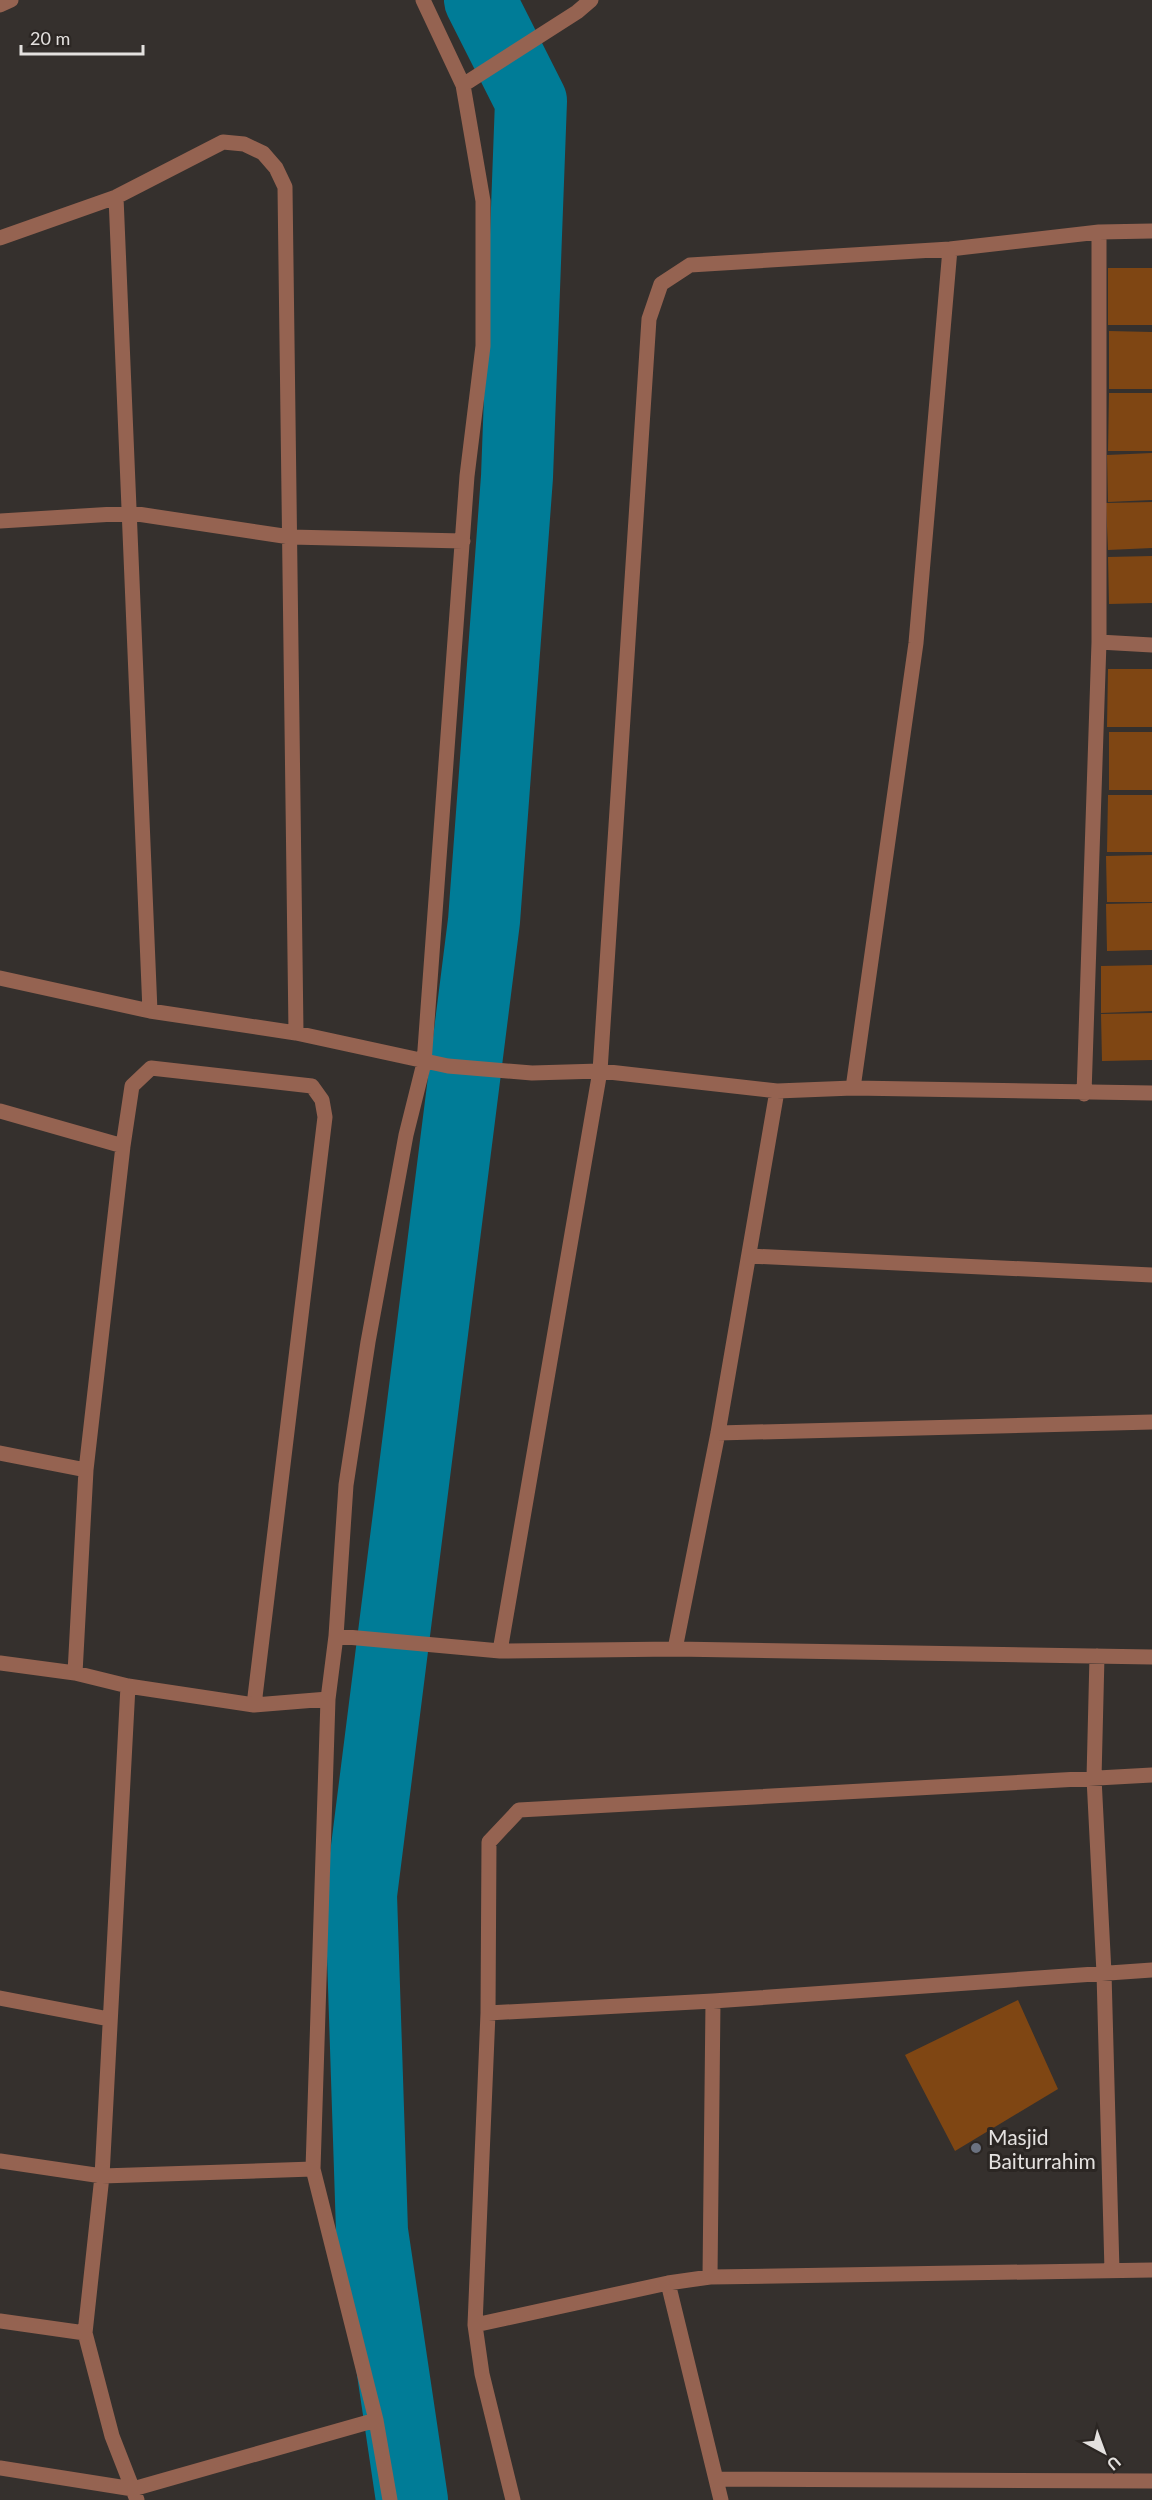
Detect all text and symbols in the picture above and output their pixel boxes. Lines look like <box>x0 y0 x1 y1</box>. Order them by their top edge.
scale bar <box>21 18 142 56</box>
text: 20 m <box>30 27 70 49</box>
place label: Masjid Baiturrahim <box>988 2124 1096 2173</box>
marker: Masjid Baiturrahim <box>969 2141 983 2155</box>
north arrow <box>1074 2422 1134 2482</box>
text: U <box>1103 2453 1125 2475</box>

